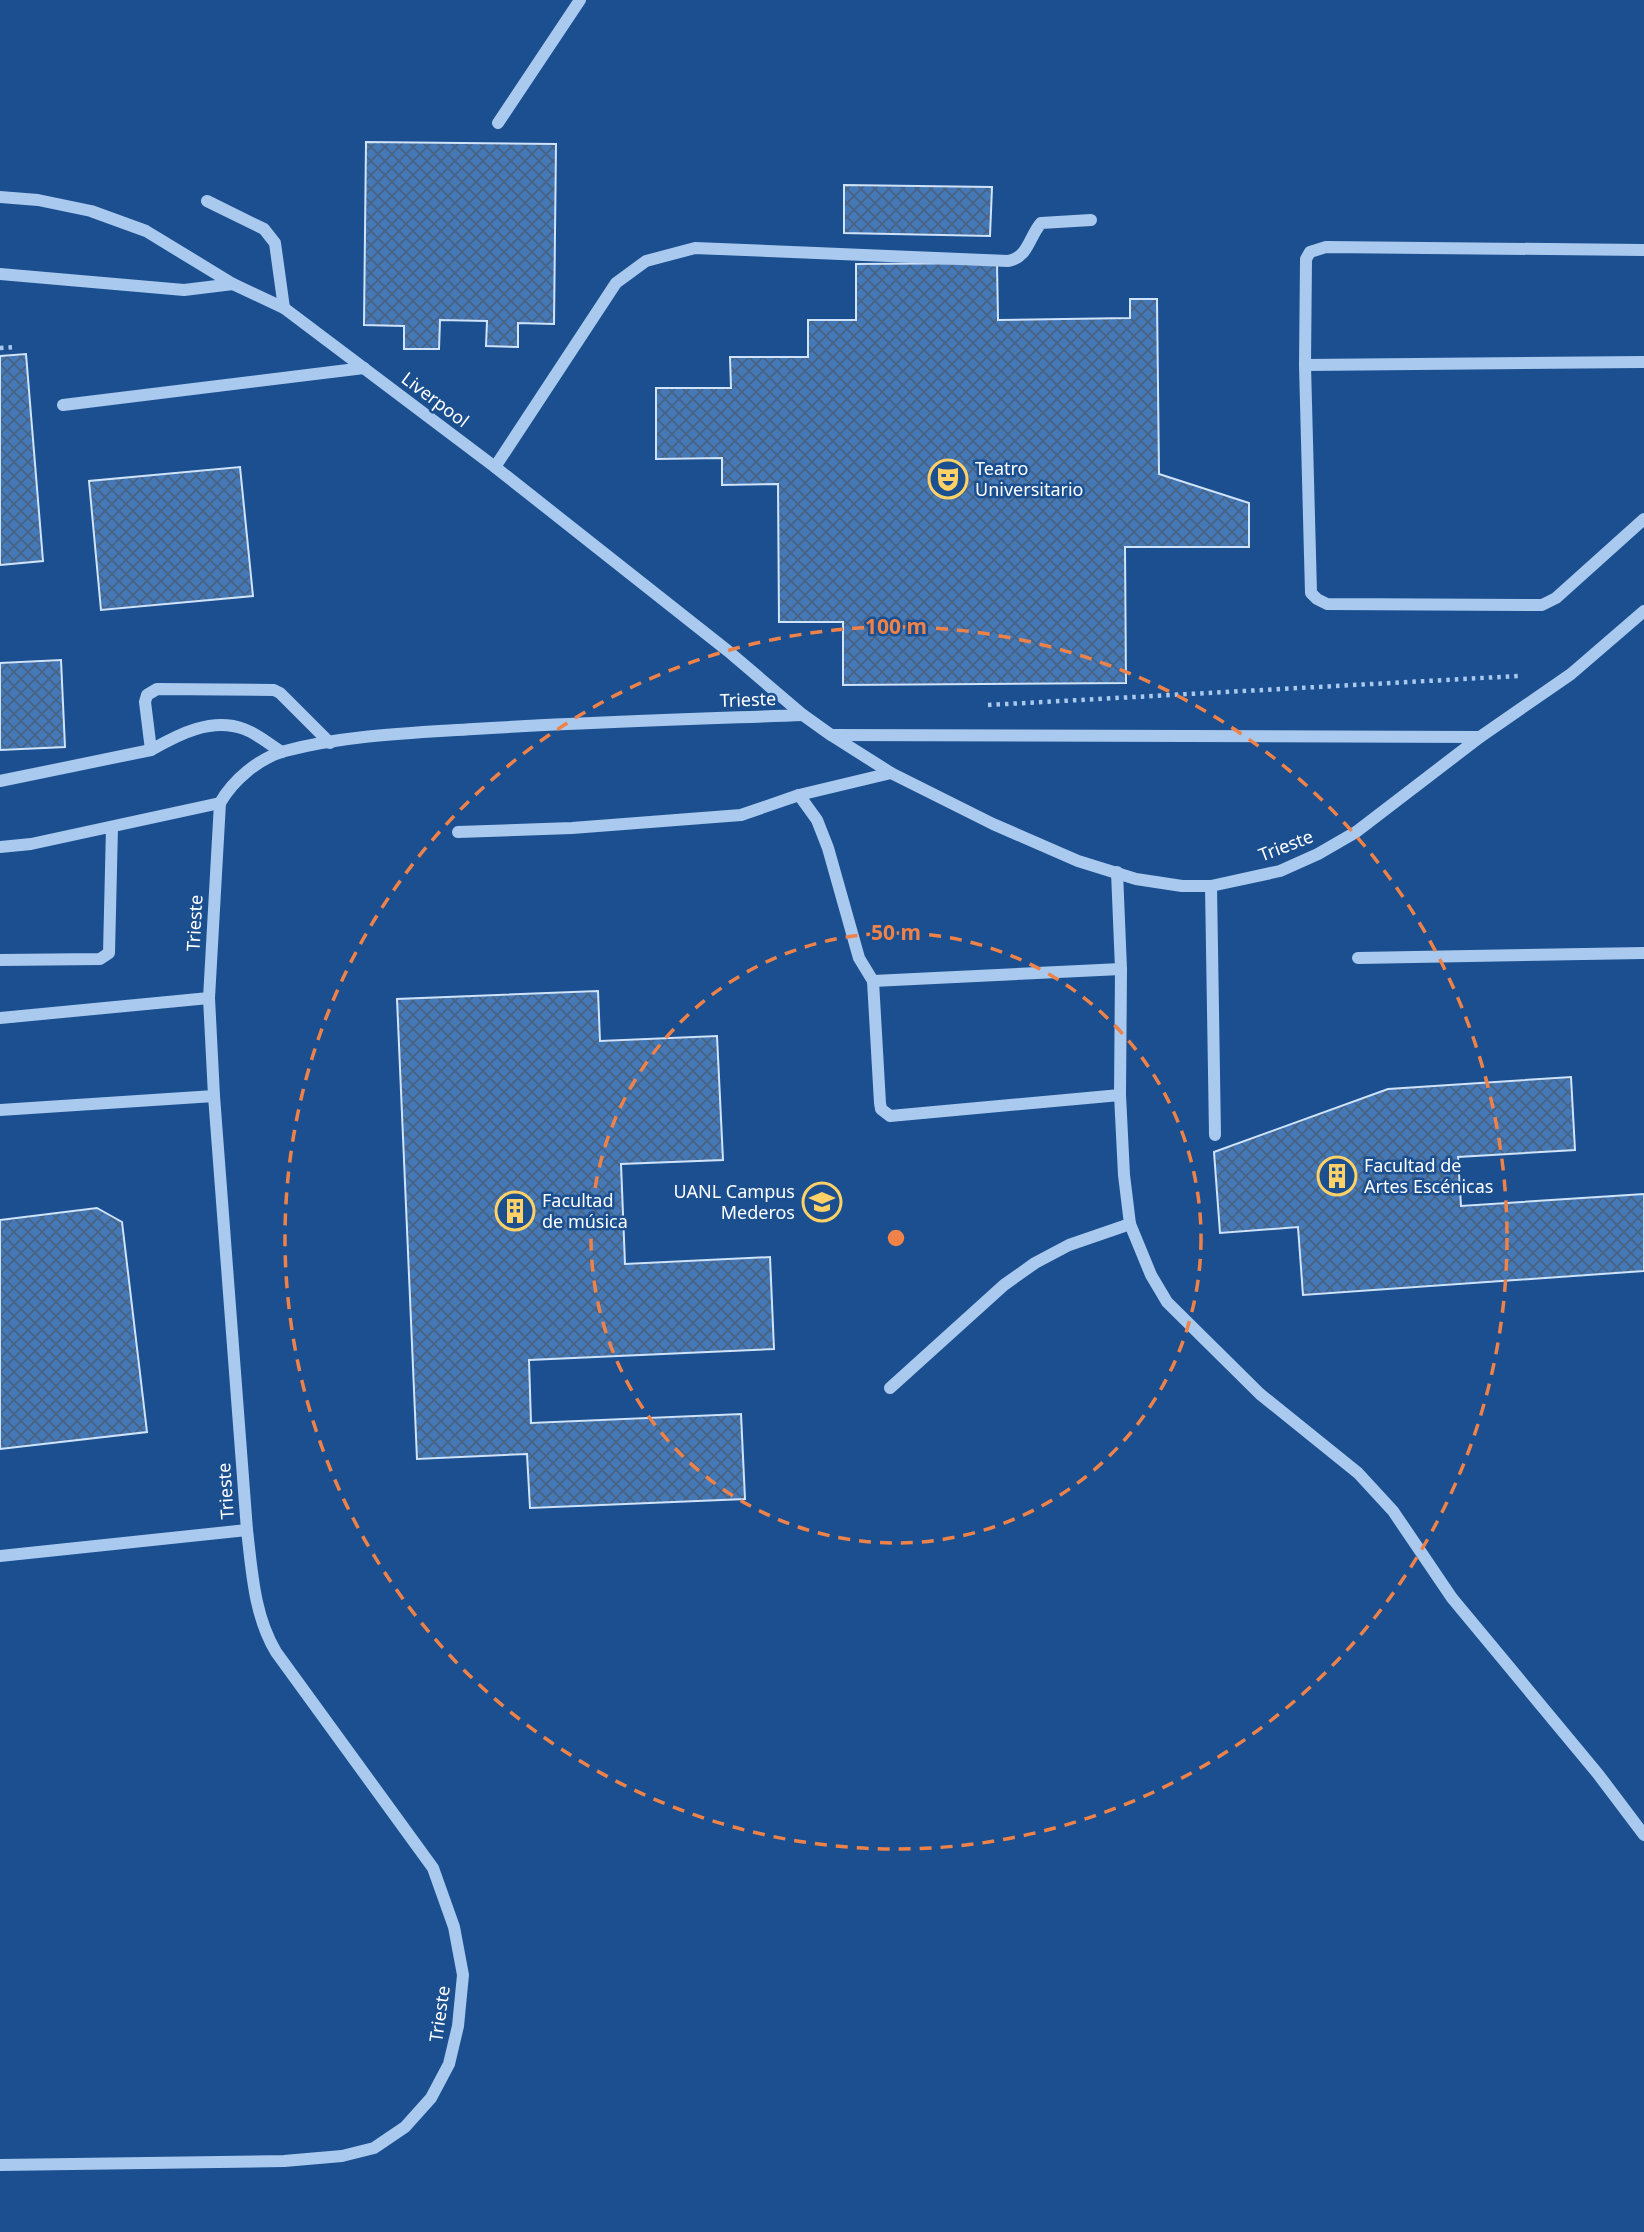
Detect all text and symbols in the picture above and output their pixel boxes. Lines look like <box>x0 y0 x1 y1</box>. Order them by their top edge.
street label: Liverpool <box>397 366 474 432</box>
place label: Teatro Universitario <box>975 456 1084 501</box>
theatre icon: Teatro Universitario <box>927 458 969 500</box>
text: 100 m <box>865 612 927 640</box>
street label: Trieste <box>719 686 777 712</box>
street label: Trieste <box>1255 824 1316 866</box>
street label: Trieste <box>181 894 207 952</box>
text: 50 m <box>871 918 921 946</box>
place label: Facultad de Artes Escénicas <box>1364 1153 1493 1198</box>
building icon: Facultad de Artes Escénicas <box>1316 1155 1358 1197</box>
place label: UANL Campus Mederos <box>674 1179 795 1224</box>
school or university icon: UANL Campus Mederos <box>801 1181 843 1223</box>
place label: Facultad de música <box>542 1188 628 1233</box>
building icon: Facultad de música <box>494 1190 536 1232</box>
centre of rings <box>884 1226 908 1250</box>
street label: Trieste <box>211 1462 239 1520</box>
street label: Trieste <box>423 1984 455 2044</box>

